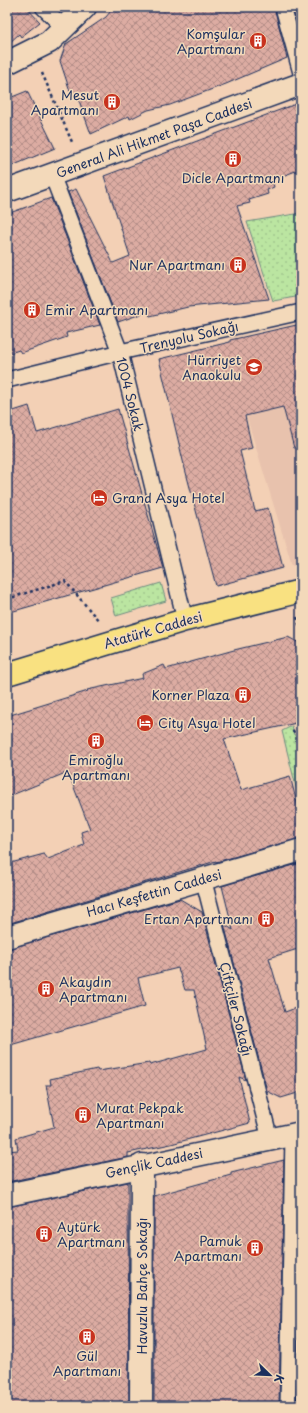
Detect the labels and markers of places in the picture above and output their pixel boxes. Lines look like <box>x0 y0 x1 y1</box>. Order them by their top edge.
place label: Komşular Apartmanı <box>177 24 245 58</box>
building icon: Komşular Apartmanı <box>248 31 268 51</box>
place label: Mesut Apartmanı <box>31 85 99 119</box>
building icon: Mesut Apartmanı <box>102 92 122 112</box>
building icon: Dicle Apartmanı <box>223 149 243 169</box>
place label: Dicle Apartmanı <box>182 168 284 187</box>
place label: Nur Apartmanı <box>129 255 225 274</box>
building icon: Nur Apartmanı <box>228 255 248 275</box>
building icon: Emir Apartmanı <box>22 300 42 320</box>
place label: Emir Apartmanı <box>45 300 148 319</box>
place label: Hürriyet Anaokulu <box>182 350 241 384</box>
school or university icon: Hürriyet Anaokulu <box>244 357 264 377</box>
hotel icon: Grand Asya Hotel <box>89 488 109 508</box>
place label: Grand Asya Hotel <box>112 488 225 507</box>
place label: Korner Plaza <box>151 685 231 704</box>
building icon: Korner Plaza <box>233 685 253 705</box>
hotel icon: City Asya Hotel <box>135 713 155 733</box>
place label: City Asya Hotel <box>158 713 255 732</box>
building icon: Emiroğlu Apartmanı <box>86 731 106 751</box>
place label: Emiroğlu Apartmanı <box>62 750 130 784</box>
place label: Ertan Apartmanı <box>144 909 253 928</box>
building icon: Ertan Apartmanı <box>256 909 276 929</box>
place label: Akaydın Apartmanı <box>59 972 127 1006</box>
building icon: Akaydın Apartmanı <box>36 979 56 999</box>
place label: Murat Pekpak Apartmanı <box>96 1098 184 1132</box>
building icon: Murat Pekpak Apartmanı <box>73 1105 93 1125</box>
place label: Aytürk Apartmanı <box>57 1217 125 1251</box>
building icon: Aytürk Apartmanı <box>34 1224 54 1244</box>
place label: Pamuk Apartmanı <box>174 1231 242 1265</box>
building icon: Pamuk Apartmanı <box>245 1238 265 1258</box>
building icon: Gül Apartmanı <box>77 1327 97 1347</box>
place label: Gül Apartmanı <box>53 1346 121 1380</box>

